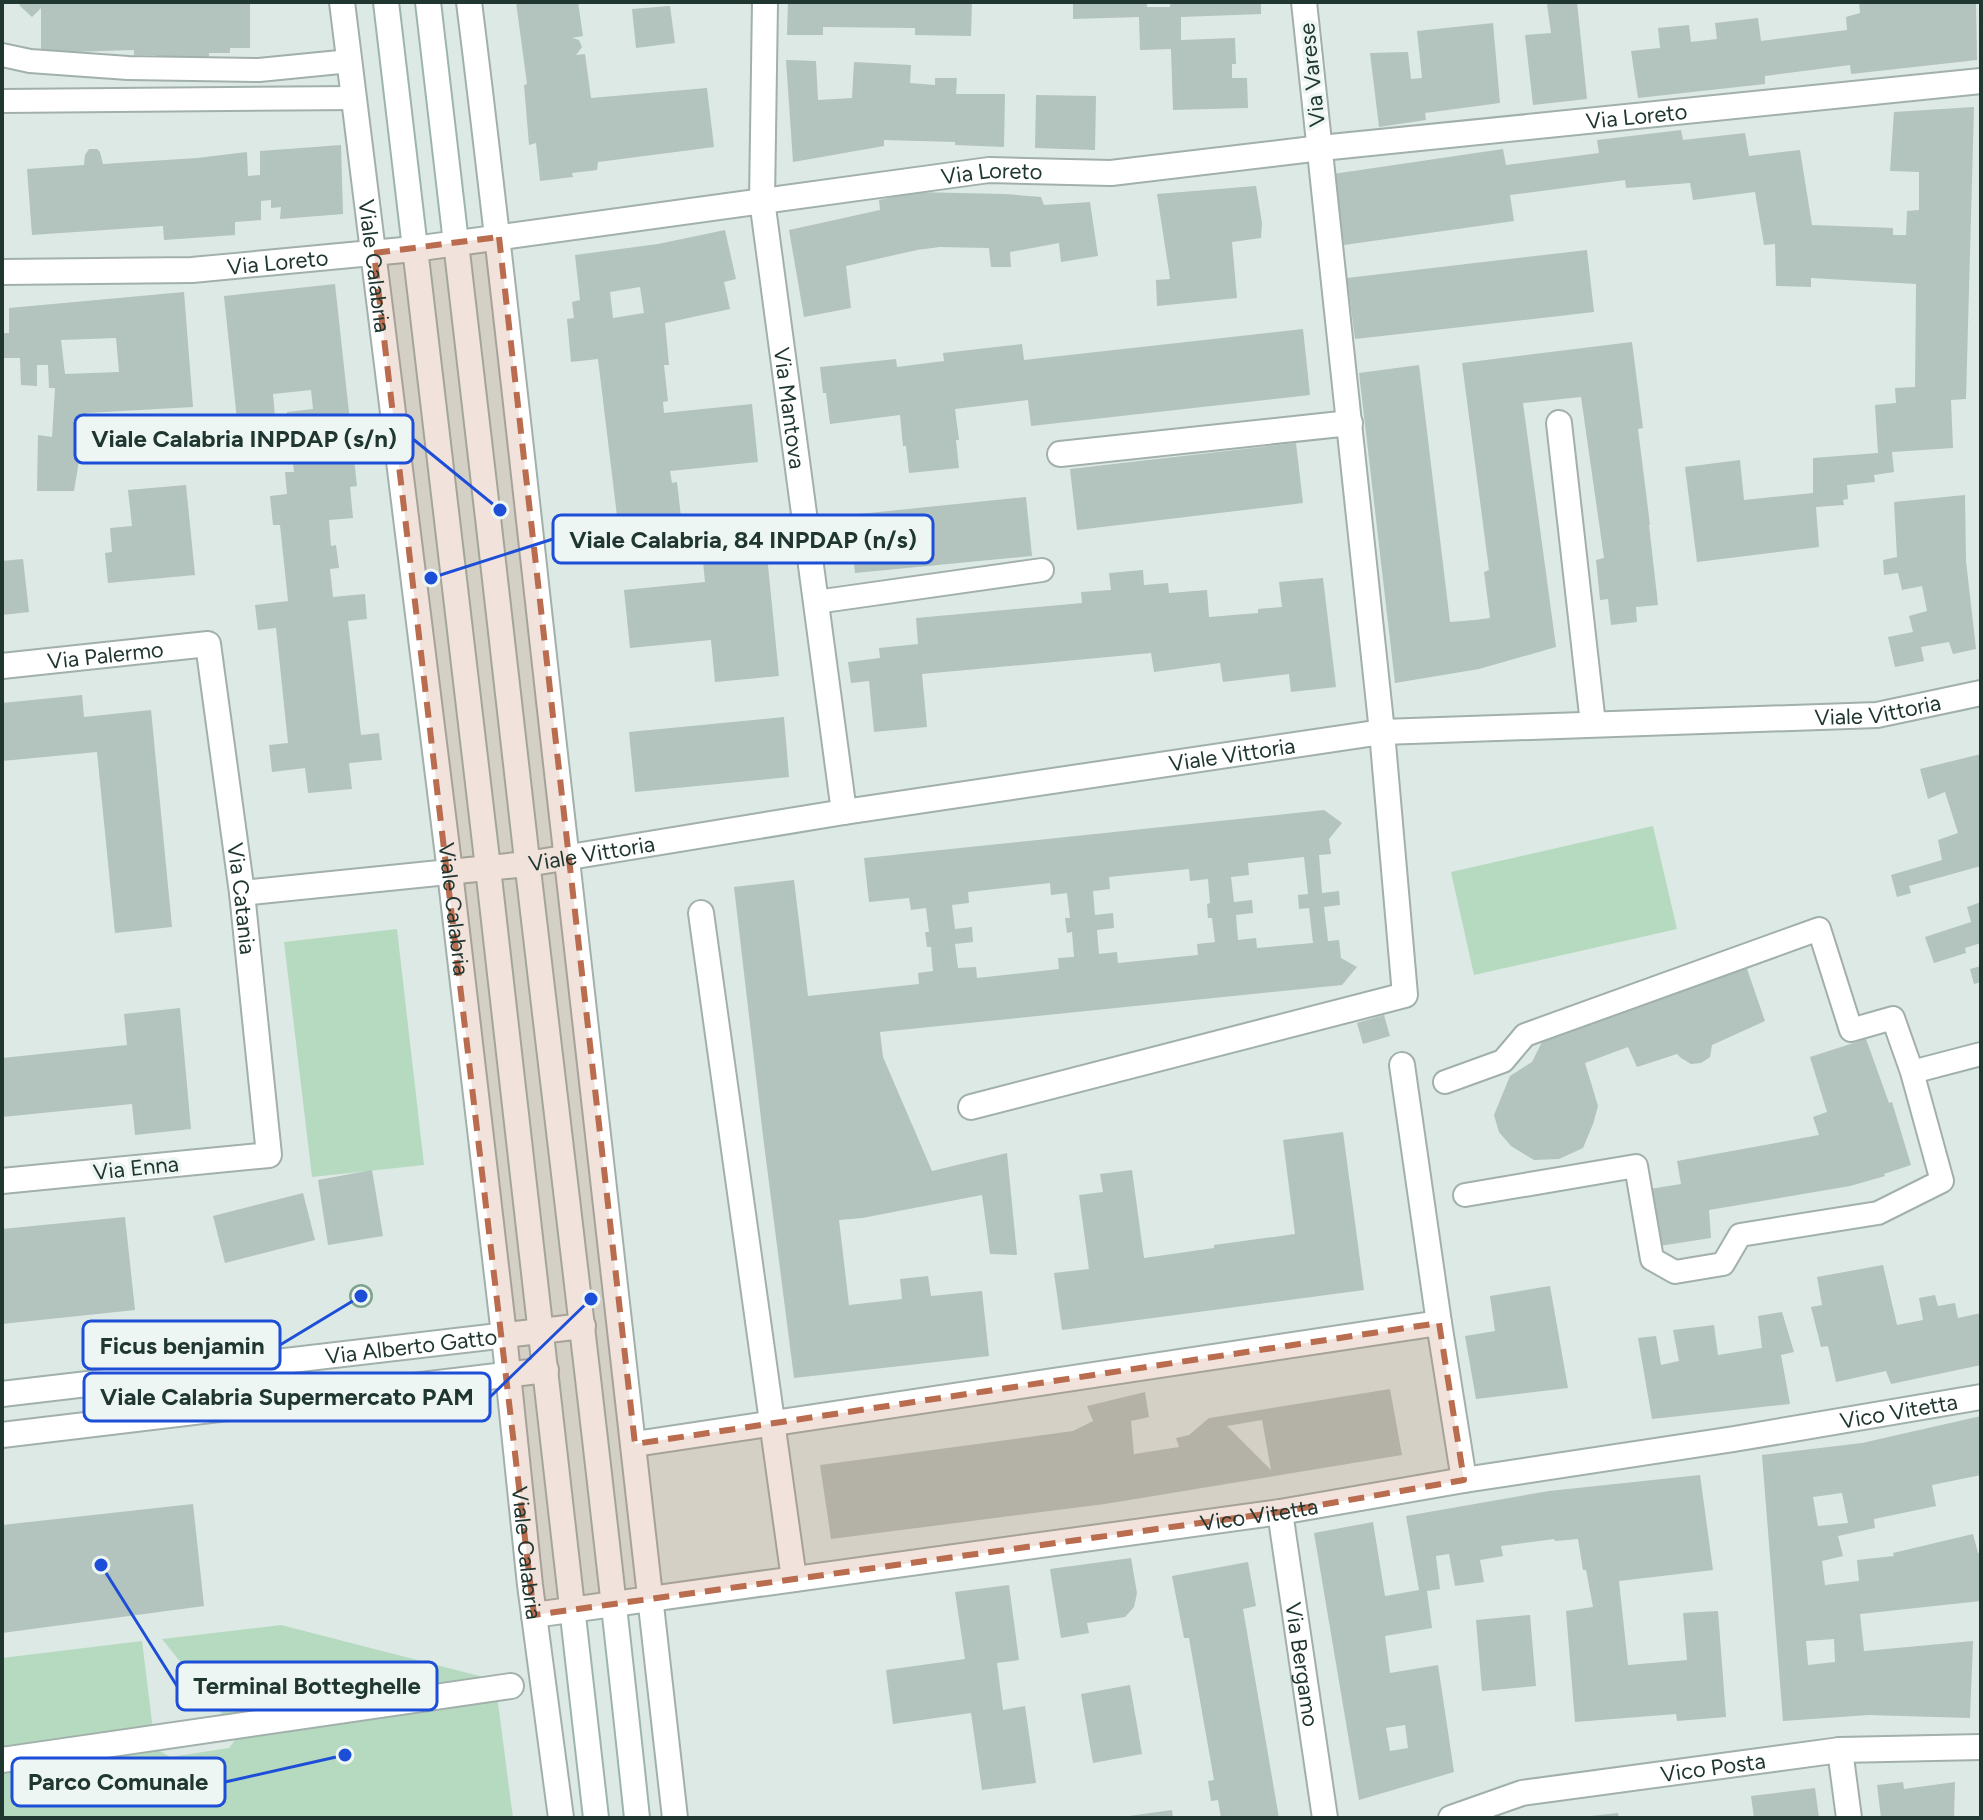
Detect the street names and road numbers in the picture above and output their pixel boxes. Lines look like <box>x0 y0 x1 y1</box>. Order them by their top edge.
street label: Via Varese <box>1293 22 1331 128</box>
street label: Via Loreto <box>1584 97 1688 135</box>
street label: Via Loreto <box>939 157 1043 190</box>
street label: Viale Calabria <box>353 198 396 334</box>
street label: Via Loreto <box>226 244 330 280</box>
street label: Via Mantova <box>768 346 811 471</box>
street label: Via Palermo <box>46 635 165 675</box>
street label: Viale Vittoria <box>1814 688 1943 731</box>
street label: Viale Vittoria <box>1167 732 1297 777</box>
street label: Viale Vittoria <box>527 830 657 877</box>
street label: Via Catania <box>222 841 262 956</box>
street label: Viale Calabria <box>433 841 475 977</box>
street label: Via Enna <box>92 1150 180 1186</box>
street label: Via Alberto Gatto <box>324 1323 499 1370</box>
street label: Vico Vitetta <box>1838 1388 1960 1434</box>
street label: Viale Calabria <box>506 1485 548 1621</box>
street label: Vico Vitetta <box>1198 1492 1320 1536</box>
street label: Via Bergamo <box>1280 1600 1325 1728</box>
street label: Vico Posta <box>1659 1747 1767 1788</box>

